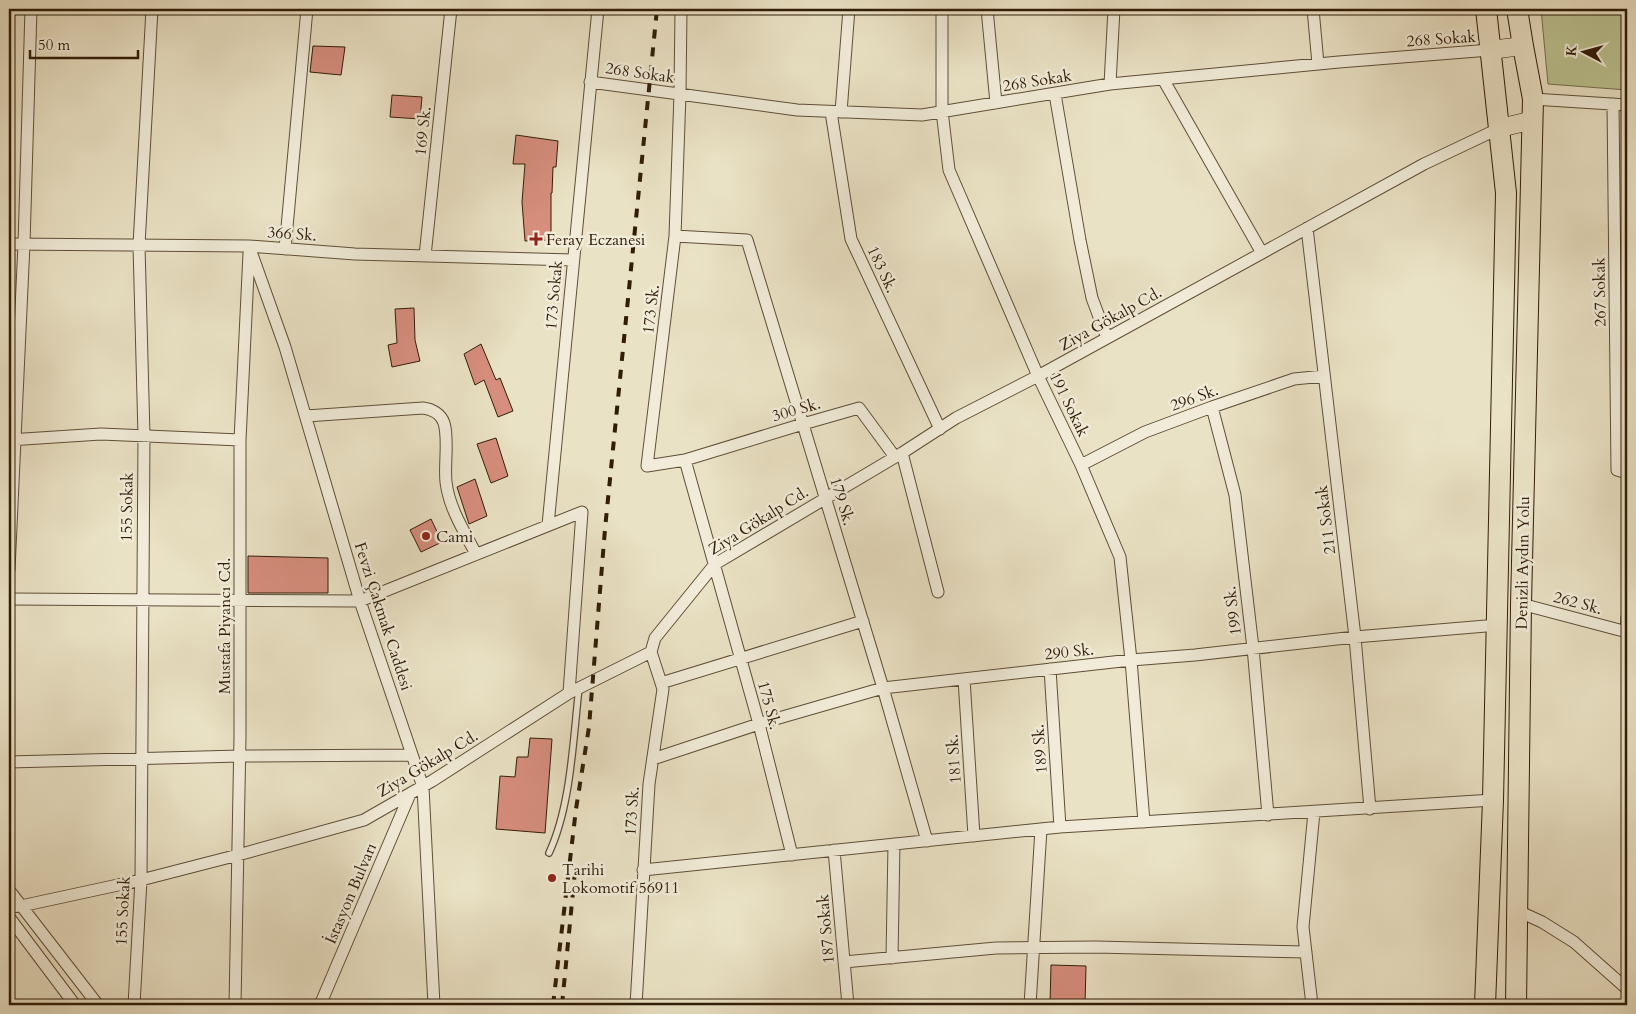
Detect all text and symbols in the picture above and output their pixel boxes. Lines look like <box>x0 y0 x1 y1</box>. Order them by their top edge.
street label: 268 Sokak <box>1406 26 1477 52</box>
scale bar <box>30 28 138 60</box>
north arrow <box>1558 28 1608 78</box>
text: 50 m <box>38 35 70 55</box>
text: K <box>1562 43 1582 57</box>
street label: 268 Sokak <box>604 57 676 89</box>
street label: 268 Sokak <box>1001 65 1074 97</box>
street label: 169 Sk. <box>409 105 437 157</box>
street label: 366 Sk. <box>266 221 317 247</box>
place label: Feray Eczanesi <box>546 229 646 251</box>
marker: Feray Eczanesi <box>530 233 542 245</box>
street label: 183 Sk. <box>862 242 903 297</box>
street label: 267 Sokak <box>1588 257 1612 327</box>
street label: 173 Sokak <box>540 259 568 331</box>
street label: Ziya Gökalp Cd. <box>1055 282 1166 356</box>
street label: 173 Sk. <box>637 283 665 335</box>
street label: 191 Sokak <box>1044 368 1094 441</box>
street label: 296 Sk. <box>1167 379 1221 417</box>
street label: 300 Sk. <box>769 393 823 427</box>
street label: 155 Sokak <box>115 472 139 542</box>
street label: 179 Sk. <box>824 474 860 528</box>
street label: Ziya Gökalp Cd. <box>704 481 813 560</box>
street label: 211 Sokak <box>1311 484 1341 556</box>
street label: Denizli Aydın Yolu <box>1511 496 1535 630</box>
place label: Cami <box>436 526 474 548</box>
marker: Cami <box>420 530 432 542</box>
street label: Fevzi Çakmak Caddesi <box>349 539 418 694</box>
street label: Mustafa Piyancı Cd. <box>214 558 236 694</box>
street label: 199 Sk. <box>1219 585 1247 637</box>
street label: 262 Sk. <box>1551 586 1605 620</box>
street label: 290 Sk. <box>1043 638 1095 666</box>
street label: 175 Sk. <box>752 678 786 732</box>
street label: 189 Sk. <box>1027 723 1053 774</box>
street label: Ziya Gökalp Cd. <box>373 725 482 803</box>
street label: 181 Sk. <box>941 733 967 784</box>
street label: 173 Sk. <box>619 786 645 837</box>
street label: İstasyon Bulvarı <box>320 839 382 947</box>
place label: Tarihi Lokomotif 56911 <box>562 859 679 899</box>
marker: Tarihi Lokomotif 56911 <box>546 872 558 884</box>
street label: 155 Sokak <box>110 875 136 946</box>
street label: 187 Sokak <box>812 893 840 965</box>

